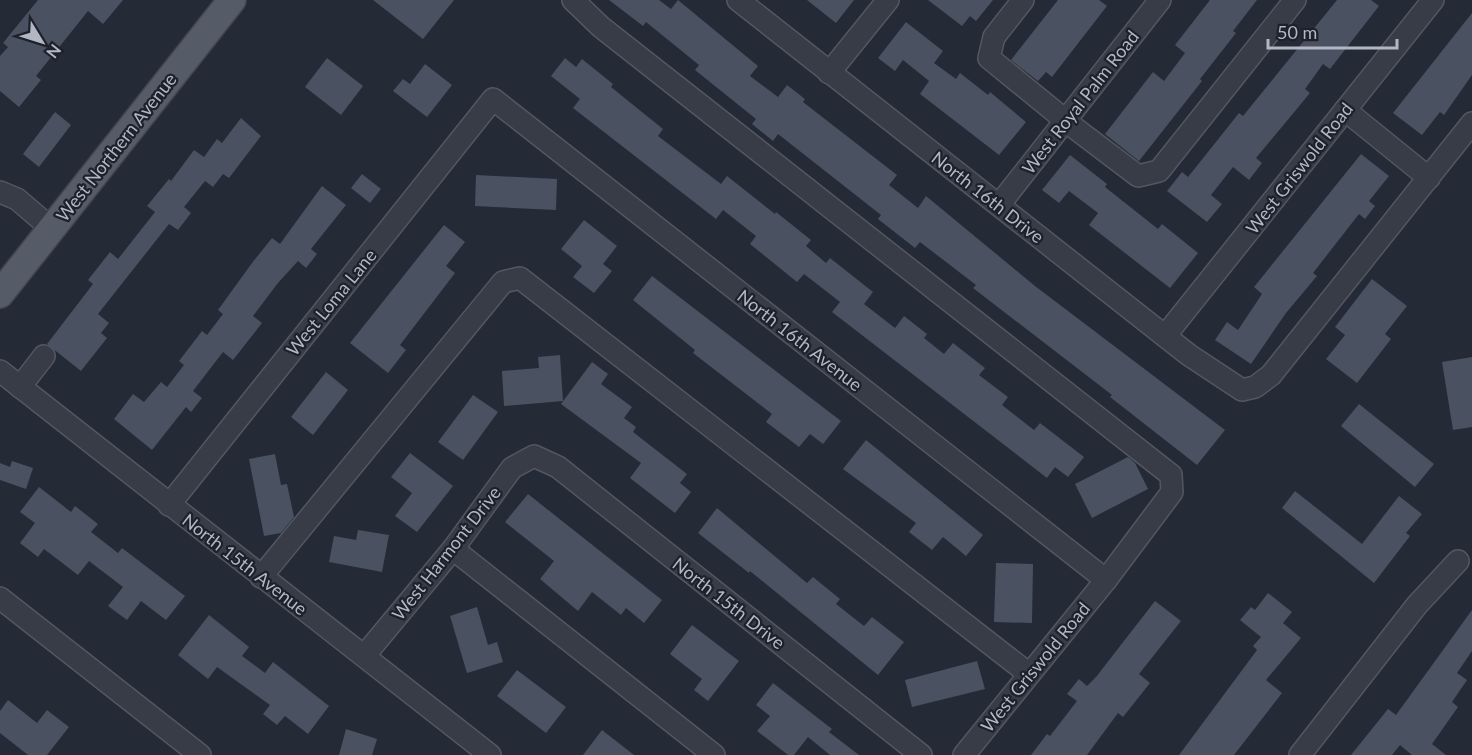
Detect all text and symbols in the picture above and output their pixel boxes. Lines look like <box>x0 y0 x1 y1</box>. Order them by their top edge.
north arrow <box>12 12 72 72</box>
scale bar <box>1268 12 1397 50</box>
text: 50 m <box>1277 21 1317 43</box>
street label: West Royal Palm Road <box>1017 26 1143 178</box>
text: N <box>43 41 65 62</box>
street label: West Northern Avenue <box>51 68 181 226</box>
street label: West Griswold Road <box>1241 98 1357 238</box>
street label: North 16th Drive <box>928 146 1048 248</box>
street label: West Loma Lane <box>281 244 381 360</box>
street label: North 16th Avenue <box>733 284 867 396</box>
street label: West Harmont Drive <box>387 482 505 624</box>
street label: North 15th Avenue <box>178 508 312 620</box>
street label: North 15th Drive <box>669 552 789 654</box>
street label: West Griswold Road <box>976 598 1094 736</box>

